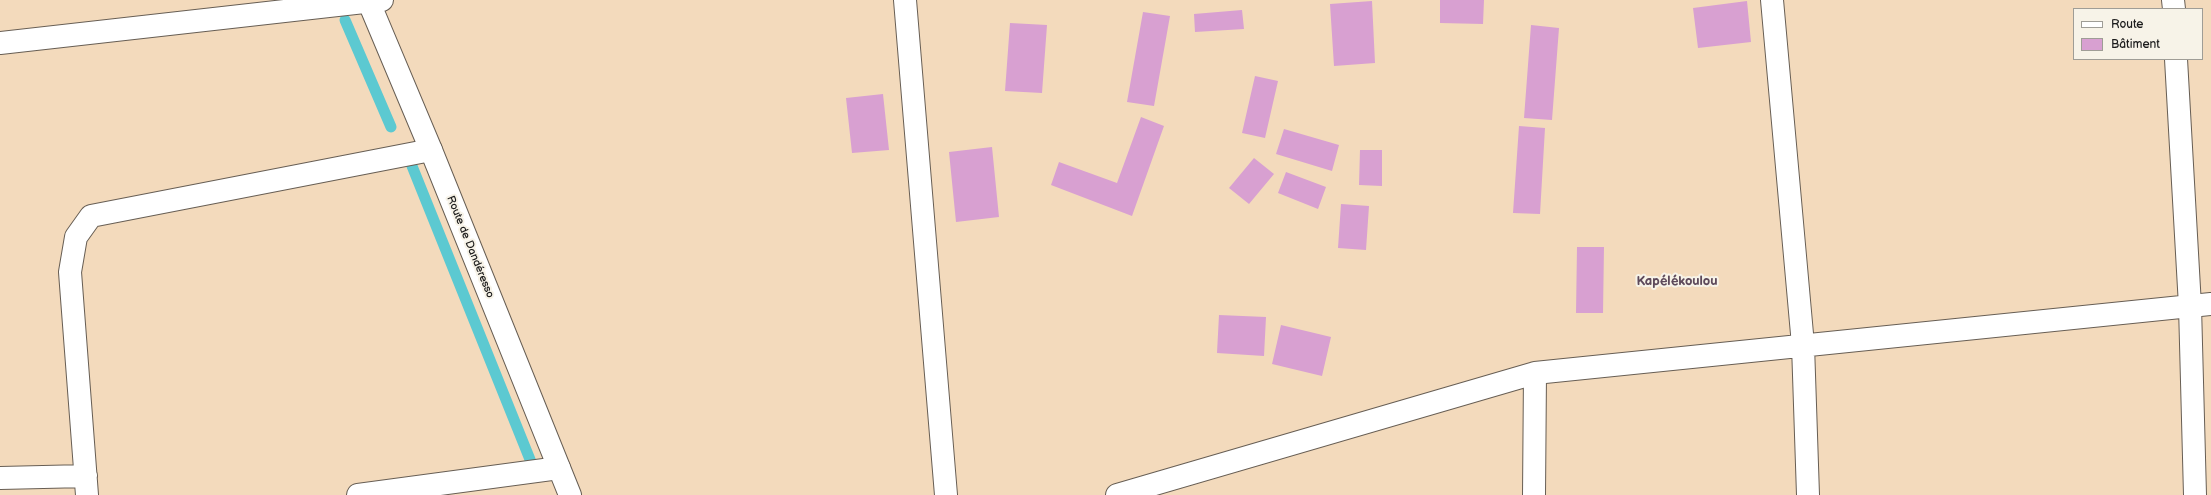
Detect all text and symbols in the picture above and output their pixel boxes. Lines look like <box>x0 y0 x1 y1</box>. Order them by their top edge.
legend <box>2073 8 2203 60</box>
text: Route <box>2111 17 2143 32</box>
text: Bâtiment <box>2111 37 2160 52</box>
street label: Route de Dandéresso <box>443 194 497 300</box>
district label: Kapélékoulou <box>1636 274 1718 290</box>

